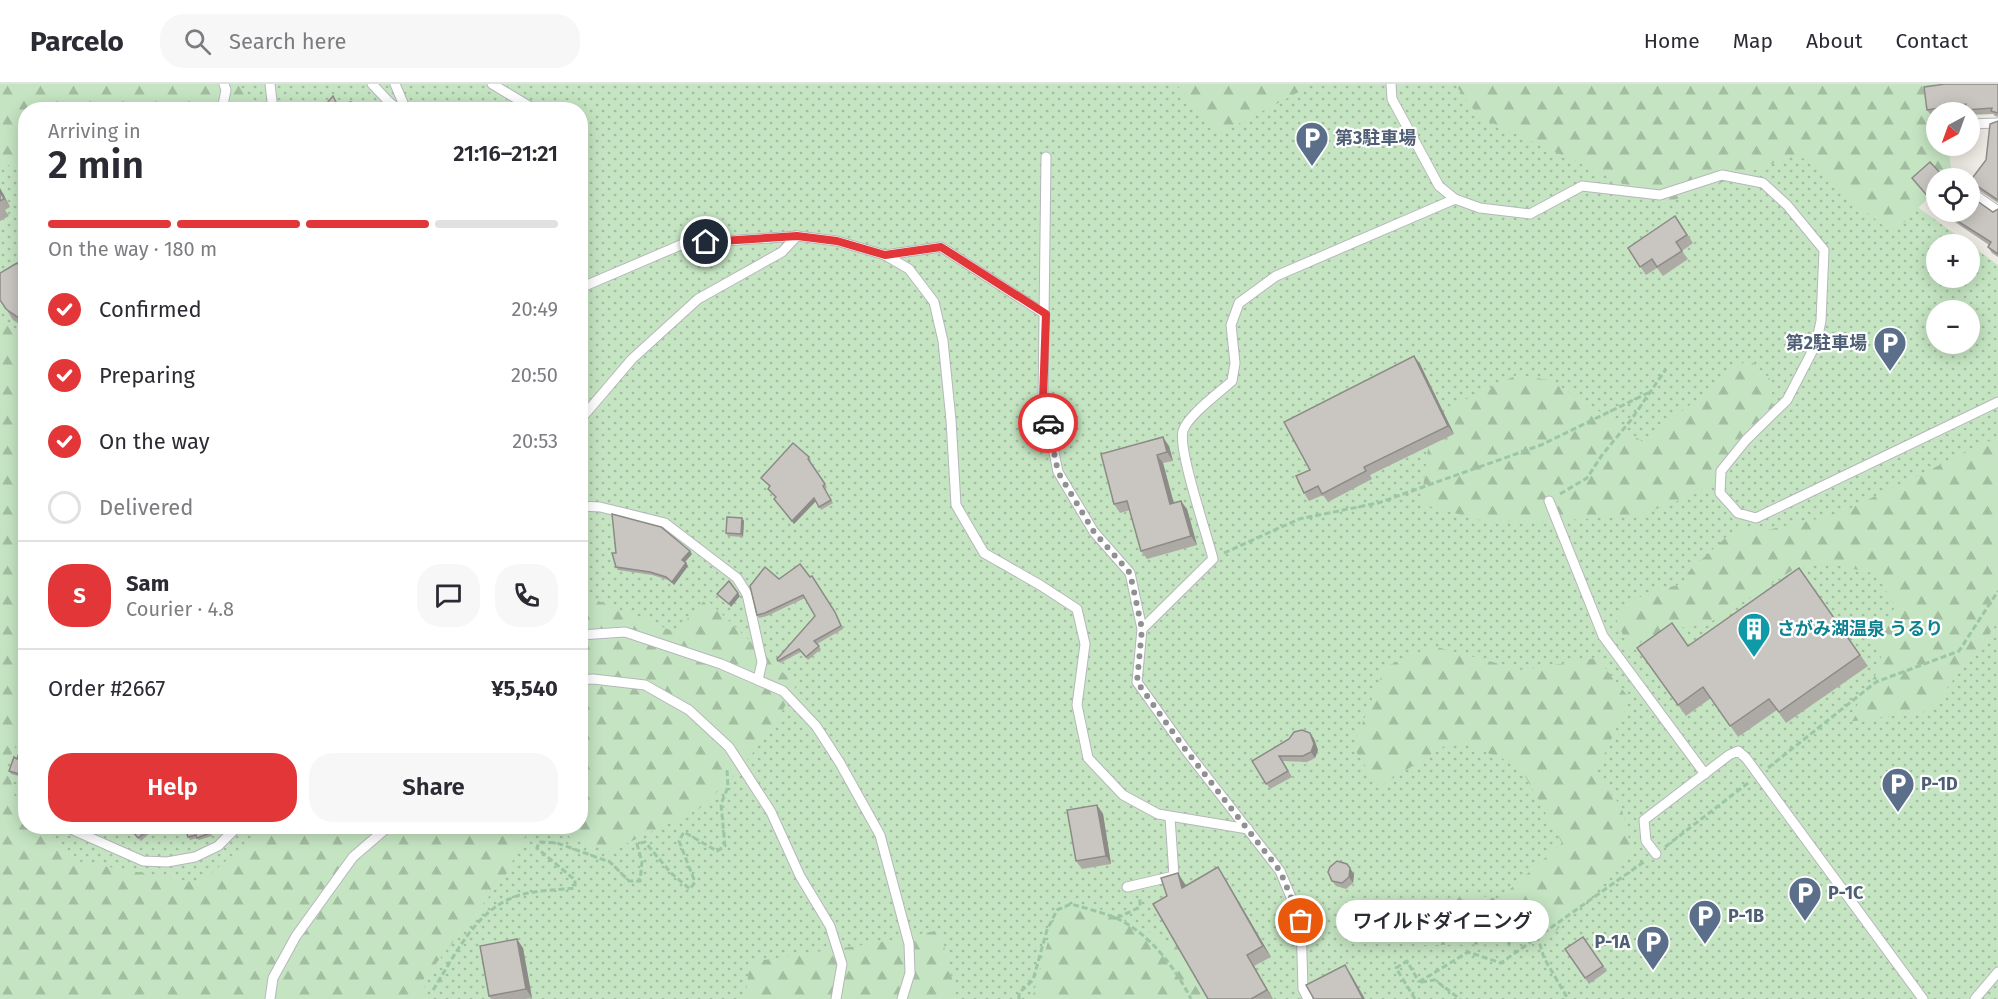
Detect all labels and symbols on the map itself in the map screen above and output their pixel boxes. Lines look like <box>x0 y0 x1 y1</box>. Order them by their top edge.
north arrow <box>1926 102 1980 156</box>
parking icon: 第3駐車場 <box>1294 120 1330 167</box>
place label: 第3駐車場 <box>1335 127 1416 149</box>
pin <box>680 216 731 267</box>
parking icon: 第2駐車場 <box>1872 325 1908 372</box>
place label: 第2駐車場 <box>1786 332 1867 354</box>
courier <box>1018 393 1078 453</box>
building icon: さがみ湖温泉 うるり <box>1736 611 1772 658</box>
place label: さがみ湖温泉 うるり <box>1777 618 1943 640</box>
parking icon: P-1D <box>1880 766 1916 813</box>
place label: P-1D <box>1921 773 1958 795</box>
parking icon: P-1C <box>1787 875 1823 922</box>
place label: P-1C <box>1828 882 1864 904</box>
pin <box>1275 895 1326 946</box>
parking icon: P-1B <box>1687 898 1723 945</box>
callout: ワイルドダイニング <box>1337 900 1550 942</box>
place label: P-1B <box>1728 905 1764 927</box>
parking icon: P-1A <box>1635 924 1671 971</box>
place label: P-1A <box>1594 931 1630 953</box>

